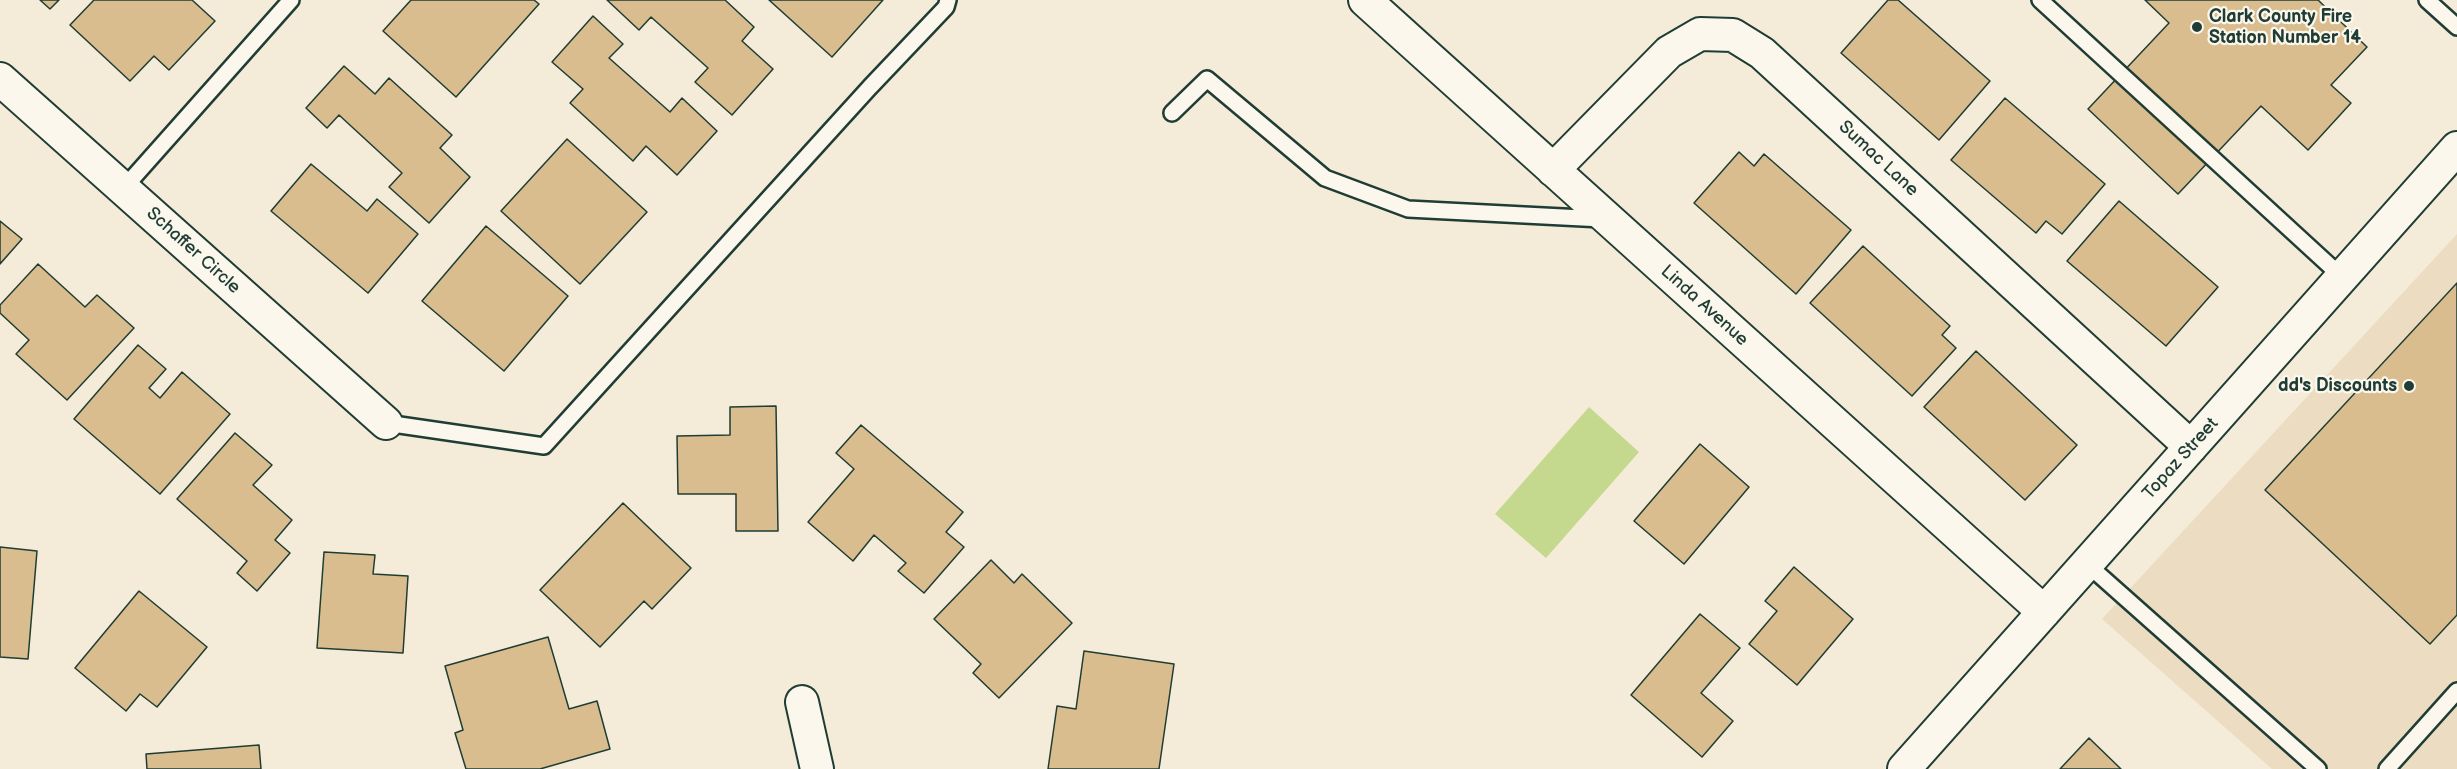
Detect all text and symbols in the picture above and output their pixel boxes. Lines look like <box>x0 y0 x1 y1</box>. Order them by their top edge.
place label: Clark County Fire Station Number 14 <box>2209 6 2361 48</box>
marker: Clark County Fire Station Number 14 <box>2190 20 2204 34</box>
street label: Sumac Lane <box>1834 117 1922 201</box>
street label: Schaffer Circle <box>142 203 244 299</box>
street label: Linda Avenue <box>1656 261 1752 351</box>
place label: dd's Discounts <box>2278 375 2397 397</box>
marker: dd's Discounts <box>2402 379 2416 393</box>
street label: Topaz Street <box>2139 414 2223 504</box>

